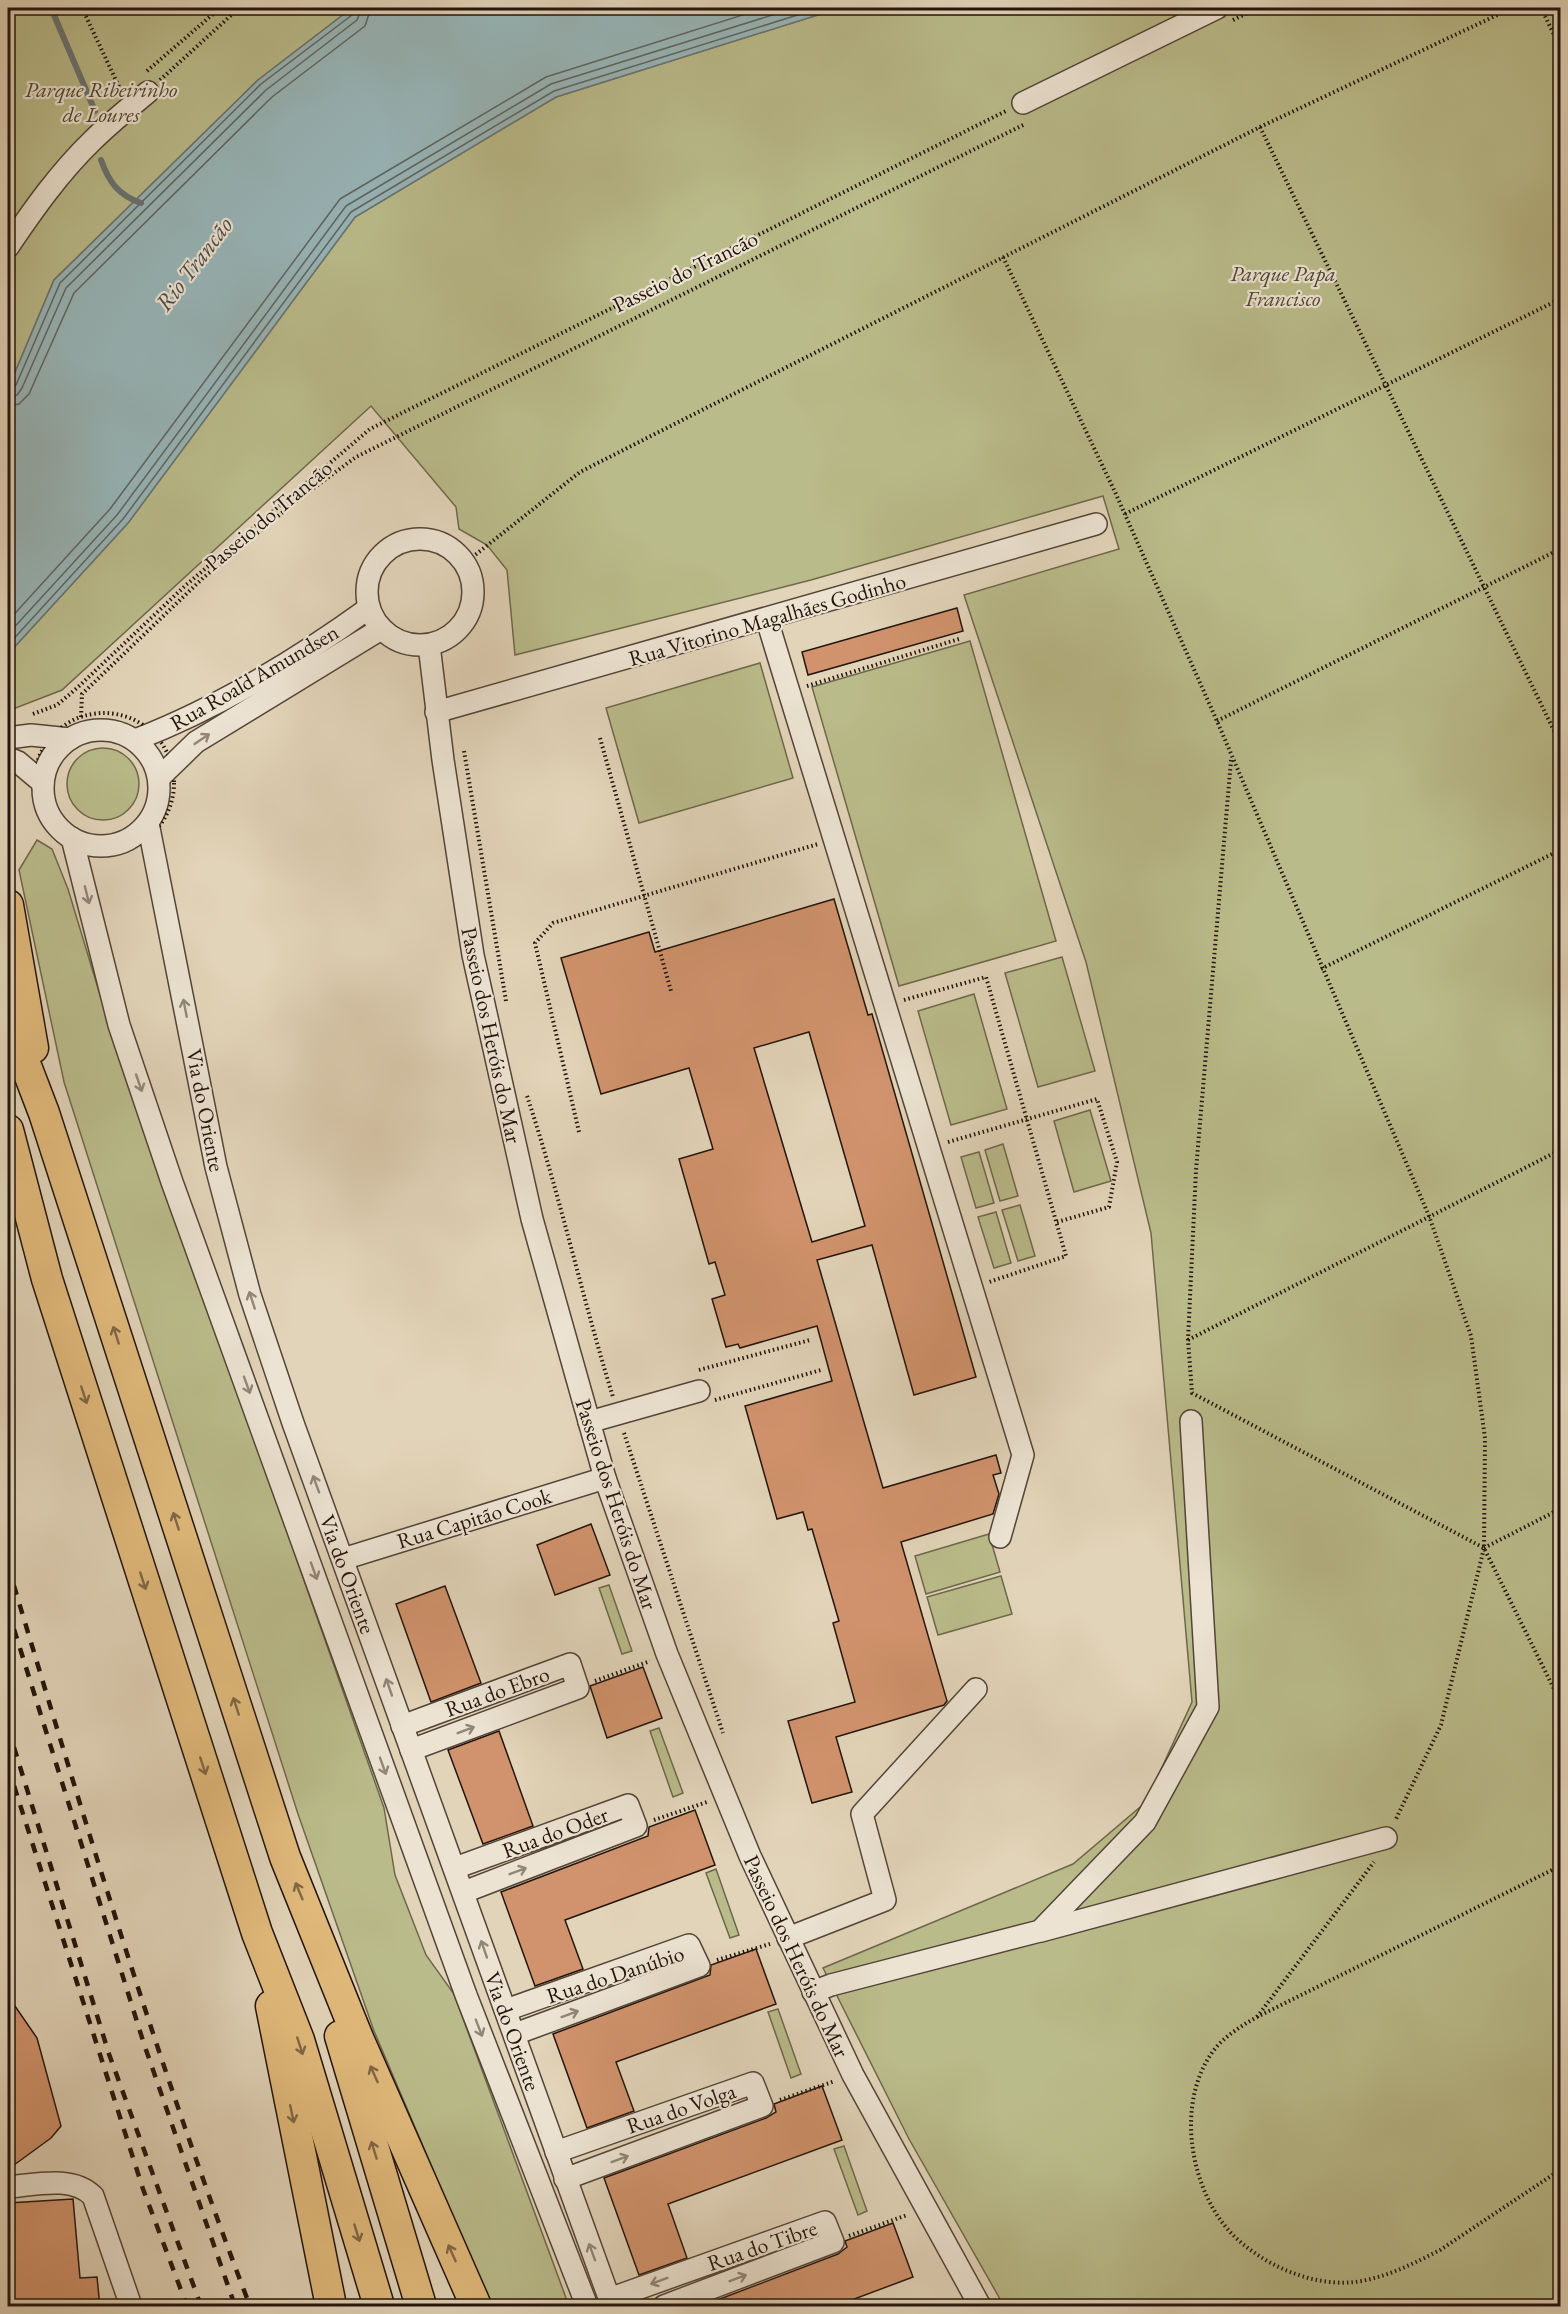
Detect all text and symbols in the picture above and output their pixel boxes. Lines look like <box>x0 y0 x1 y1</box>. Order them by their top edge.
park label: Parque Ribeirinho de Loures <box>25 75 177 129</box>
water label: Rio Trancão <box>148 210 239 317</box>
street label: Passeio do Trancão <box>608 224 763 319</box>
park label: Parque Papa Francisco <box>1230 259 1336 313</box>
street label: Passeio do Trancão <box>198 453 338 577</box>
street label: Rua Vitorino Magalhães Godinho <box>625 566 909 673</box>
street label: Rua Roald Amundsen <box>165 617 344 738</box>
one-way arrow <box>194 733 210 745</box>
one-way arrow <box>82 885 94 904</box>
street label: Passeio dos Heróis do Mar <box>454 924 529 1146</box>
one-way arrow <box>179 998 190 1018</box>
street label: Via do Oriente <box>179 1046 232 1174</box>
one-way arrow <box>134 1073 145 1092</box>
one-way arrow <box>246 1291 257 1310</box>
one-way arrow <box>110 1326 121 1345</box>
one-way arrow <box>242 1375 253 1394</box>
one-way arrow <box>79 1385 90 1404</box>
street label: Passeio dos Heróis do Mar <box>569 1395 665 1614</box>
one-way arrow <box>309 1475 320 1494</box>
street label: Rua Capitão Cook <box>393 1481 556 1556</box>
street label: Via do Oriente <box>313 1511 383 1638</box>
one-way arrow <box>170 1512 181 1531</box>
one-way arrow <box>309 1561 320 1580</box>
one-way arrow <box>139 1571 150 1590</box>
street label: Rua do Ebro <box>441 1659 553 1724</box>
one-way arrow <box>382 1678 393 1697</box>
one-way arrow <box>230 1697 241 1716</box>
one-way arrow <box>456 1724 475 1735</box>
one-way arrow <box>198 1756 209 1775</box>
one-way arrow <box>379 1756 390 1775</box>
street label: Rua do Oder <box>498 1800 613 1865</box>
street label: Passeio dos Heróis do Mar <box>737 1850 857 2063</box>
one-way arrow <box>509 1865 527 1876</box>
one-way arrow <box>293 1882 304 1901</box>
street label: Rua do Danúbio <box>543 1939 688 2010</box>
one-way arrow <box>477 1940 488 1959</box>
street label: Via do Oriente <box>478 1968 548 2095</box>
one-way arrow <box>560 2008 579 2019</box>
one-way arrow <box>474 2018 485 2037</box>
one-way arrow <box>295 2036 306 2055</box>
one-way arrow <box>368 2066 380 2084</box>
street label: Rua do Volga <box>623 2076 740 2141</box>
one-way arrow <box>286 2104 298 2123</box>
one-way arrow <box>368 2141 379 2160</box>
one-way arrow <box>610 2153 629 2164</box>
street label: Rua do Tibre <box>703 2213 821 2278</box>
one-way arrow <box>352 2223 363 2242</box>
one-way arrow <box>585 2243 596 2262</box>
one-way arrow <box>446 2244 457 2262</box>
one-way arrow <box>728 2272 747 2283</box>
one-way arrow <box>650 2277 669 2288</box>

